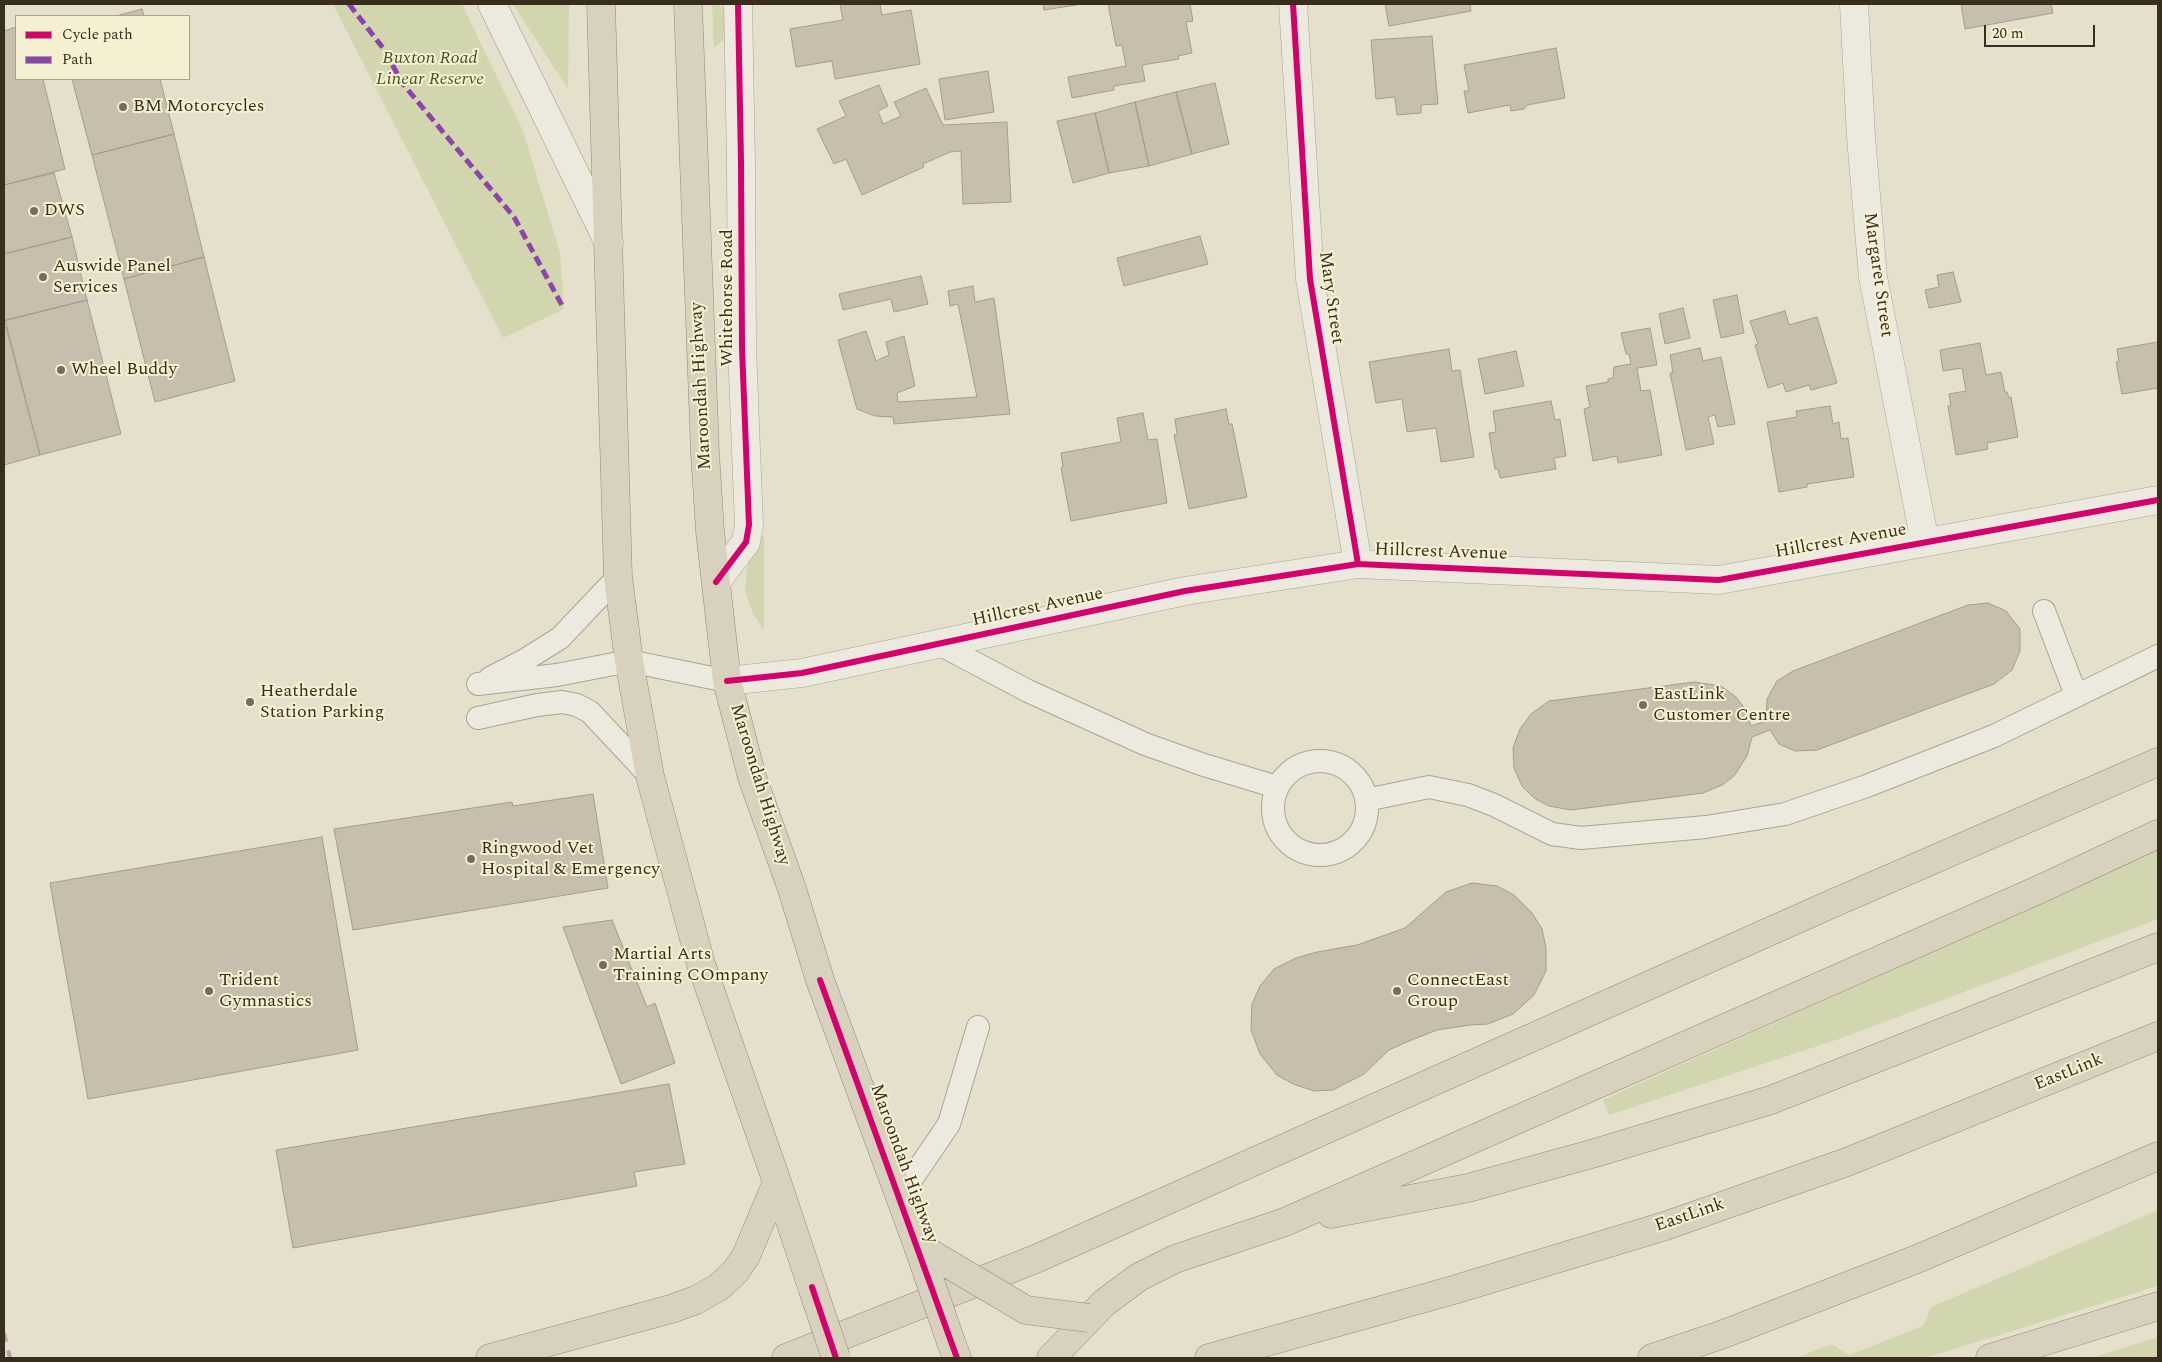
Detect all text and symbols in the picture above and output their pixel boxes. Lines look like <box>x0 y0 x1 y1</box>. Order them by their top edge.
legend <box>15 15 190 80</box>
scale bar <box>1987 15 2098 47</box>
text: 20 m <box>1992 22 2024 45</box>
text: Cycle path <box>62 23 133 46</box>
text: Path <box>62 48 93 71</box>
park label: Buxton Road Linear Reserve <box>376 48 484 90</box>
place label: BM Motorcycles <box>133 96 264 118</box>
marker: BM Motorcycles <box>117 101 129 113</box>
place label: DWS <box>44 200 85 222</box>
marker: DWS <box>28 205 40 217</box>
street label: Margaret Street <box>1858 211 1896 339</box>
street label: Whitehorse Road <box>717 229 739 367</box>
street label: Mary Street <box>1313 250 1347 346</box>
place label: Auswide Panel Services <box>53 256 171 298</box>
marker: Auswide Panel Services <box>37 271 49 283</box>
street label: Maroondah Highway <box>687 302 717 470</box>
place label: Wheel Buddy <box>71 359 177 381</box>
marker: Wheel Buddy <box>55 364 67 376</box>
street label: Hillcrest Avenue <box>1774 520 1908 564</box>
street label: Hillcrest Avenue <box>1374 540 1508 566</box>
street label: Hillcrest Avenue <box>971 584 1105 632</box>
place label: Heatherdale Station Parking <box>260 681 384 724</box>
place label: EastLink Customer Centre <box>1653 684 1790 726</box>
marker: Heatherdale Station Parking <box>244 696 256 708</box>
marker: EastLink Customer Centre <box>1637 699 1649 711</box>
street label: Maroondah Highway <box>724 701 794 869</box>
place label: Ringwood Vet Hospital & Emergency <box>481 838 660 881</box>
marker: Ringwood Vet Hospital & Emergency <box>465 853 477 865</box>
place label: Martial Arts Training COmpany <box>613 944 768 986</box>
marker: Martial Arts Training COmpany <box>597 959 609 971</box>
place label: Trident Gymnastics <box>219 970 312 1012</box>
place label: ConnectEast Group <box>1407 970 1509 1012</box>
marker: Trident Gymnastics <box>203 985 215 997</box>
marker: ConnectEast Group <box>1391 985 1403 997</box>
street label: EastLink <box>2032 1049 2106 1097</box>
street label: Maroondah Highway <box>864 1081 942 1247</box>
street label: EastLink <box>1652 1194 1728 1238</box>

